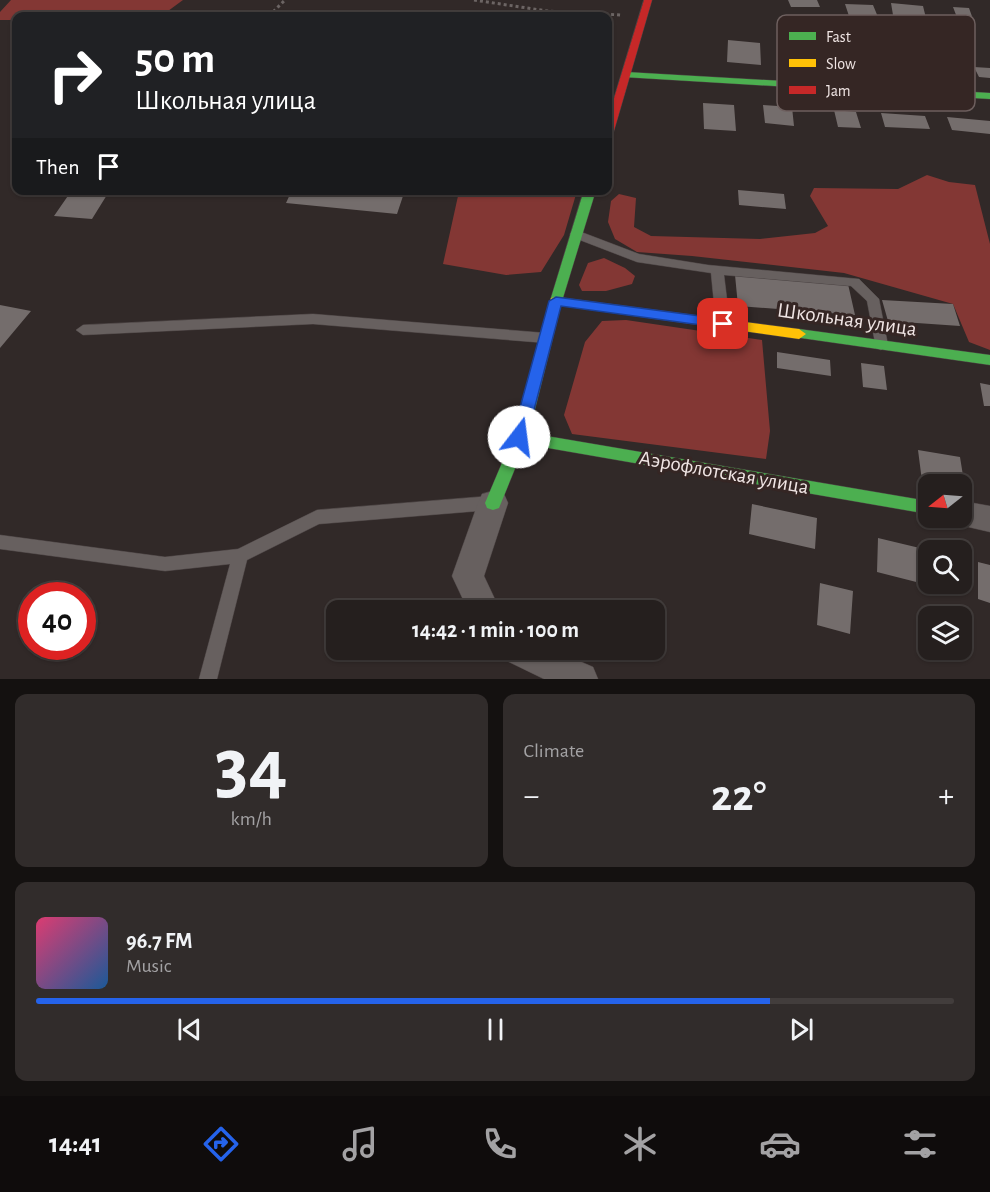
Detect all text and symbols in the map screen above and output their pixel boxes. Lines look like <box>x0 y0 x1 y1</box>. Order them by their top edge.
legend <box>777 15 975 111</box>
text: Fast <box>826 29 851 45</box>
icon: right <box>36 36 114 114</box>
text: 50 m <box>135 38 215 80</box>
text: Slow <box>826 56 856 72</box>
text: Jam <box>826 83 851 99</box>
text: Школьная улица <box>135 87 316 114</box>
icon: arrive <box>92 150 125 183</box>
text: Then <box>36 156 80 178</box>
pin <box>697 298 748 349</box>
street label: Школьная улица <box>776 299 918 340</box>
icon: arrive <box>706 307 739 340</box>
position arrow <box>487 405 551 469</box>
street label: Аэрофлотская улица <box>637 447 811 498</box>
north arrow <box>918 474 972 528</box>
map controls <box>918 474 972 660</box>
button: search <box>918 540 972 594</box>
speed limit sign: 40 <box>18 582 96 660</box>
button: layers <box>918 606 972 660</box>
text: 14:42 · 1 min · 100 m <box>412 619 579 641</box>
text: 34 <box>215 729 288 807</box>
text: Climate <box>524 741 584 761</box>
text: 22° <box>711 774 767 819</box>
text: − <box>524 780 539 813</box>
text: + <box>938 780 954 813</box>
text: km/h <box>231 809 272 829</box>
text: 96.7 FM <box>126 930 192 952</box>
text: Music <box>126 956 172 976</box>
icon: previous <box>173 1013 206 1046</box>
icon: pause <box>479 1013 512 1046</box>
icon: next <box>785 1013 818 1046</box>
icon: directions <box>200 1123 242 1165</box>
icon: music <box>339 1123 381 1165</box>
icon: phone <box>479 1123 521 1165</box>
icon: climate <box>619 1123 661 1165</box>
icon: car <box>759 1123 801 1165</box>
icon: filters <box>899 1123 941 1165</box>
text: 14:41 <box>49 1130 102 1157</box>

